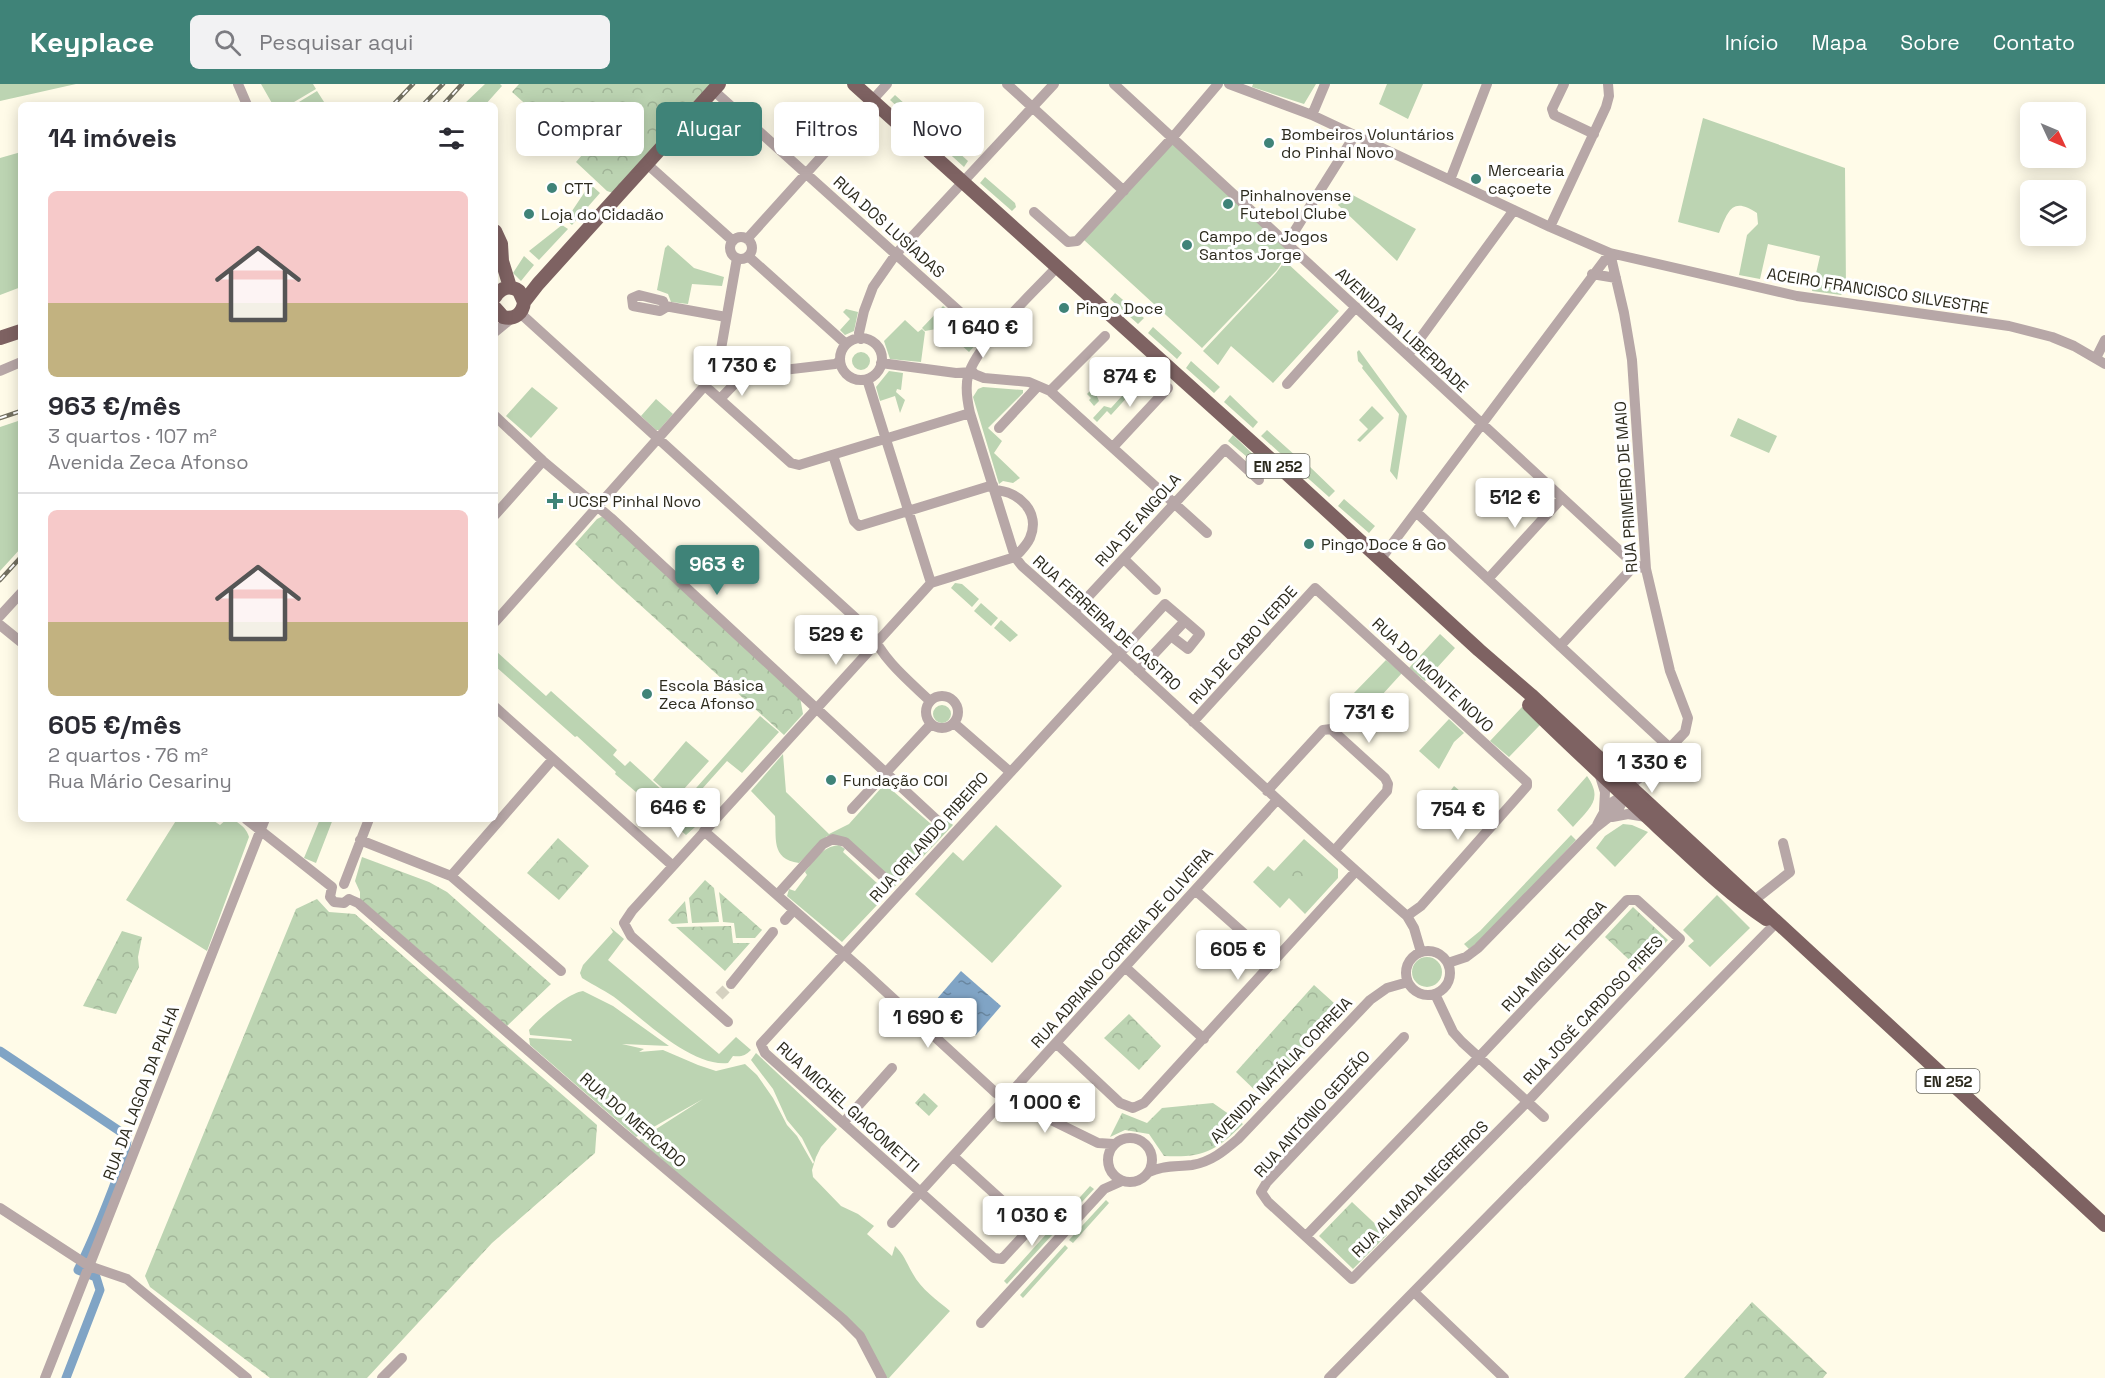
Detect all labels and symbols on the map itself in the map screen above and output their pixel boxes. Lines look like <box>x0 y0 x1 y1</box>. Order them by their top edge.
north arrow <box>2020 102 2086 168</box>
place label: Bombeiros Voluntários do Pinhal Novo <box>1281 124 1454 163</box>
marker: Bombeiros Voluntários do Pinhal Novo <box>1262 136 1276 150</box>
place label: Mercearia caçoete <box>1488 160 1564 199</box>
street label: RUA DOS LUSÍADAS <box>829 171 949 283</box>
marker: Mercearia caçoete <box>1469 172 1483 186</box>
place label: CTT <box>564 178 593 199</box>
marker: CTT <box>545 181 559 195</box>
place label: Pinhalnovense Futebol Clube <box>1240 185 1351 224</box>
marker: Pinhalnovense Futebol Clube <box>1221 197 1235 211</box>
place label: Loja do Cidadão <box>541 204 664 225</box>
marker: Loja do Cidadão <box>522 207 536 221</box>
place label: Campo de Jogos Santos Jorge <box>1199 226 1328 265</box>
marker: Campo de Jogos Santos Jorge <box>1180 238 1194 252</box>
street label: AVENIDA DA LIBERDADE <box>1331 263 1473 397</box>
street label: ACEIRO FRANCISCO SILVESTRE <box>1765 263 1991 319</box>
place label: Pingo Doce <box>1076 298 1163 319</box>
marker: Pingo Doce <box>1057 301 1071 315</box>
pin: 1 640 € <box>928 308 1038 359</box>
pin: 1 730 € <box>687 346 797 397</box>
pin: 874 € <box>1088 357 1172 408</box>
street label: RUA PRIMEIRO DE MAIO <box>1610 400 1642 574</box>
road number: EN 252 <box>1246 454 1310 478</box>
street label: RUA DE ANGOLA <box>1090 469 1186 571</box>
pin: 512 € <box>1473 478 1557 529</box>
place label: UCSP Pinhal Novo <box>568 491 701 512</box>
marker: UCSP Pinhal Novo <box>546 492 564 510</box>
place label: Pingo Doce & Go <box>1321 534 1447 555</box>
marker: Pingo Doce & Go <box>1302 537 1316 551</box>
pin: 963 € <box>675 545 759 596</box>
street label: RUA FERREIRA DE CASTRO <box>1028 551 1186 695</box>
street label: RUA DE CABO VERDE <box>1184 581 1302 709</box>
street label: RUA DO MONTE NOVO <box>1368 613 1498 737</box>
pin: 529 € <box>794 615 878 666</box>
place label: Escola Básica Zeca Afonso <box>659 675 764 714</box>
marker: Escola Básica Zeca Afonso <box>640 687 654 701</box>
pin: 731 € <box>1327 693 1411 744</box>
pin: 1 330 € <box>1597 743 1707 794</box>
street label: RUA ORLANDO RIBEIRO <box>865 767 993 907</box>
place label: Fundação COI <box>843 770 948 791</box>
marker: Fundação COI <box>824 773 838 787</box>
pin: 646 € <box>636 788 720 839</box>
pin: 754 € <box>1416 790 1500 841</box>
street label: RUA ADRIANO CORREIA DE OLIVEIRA <box>1026 843 1218 1053</box>
street label: RUA MIGUEL TORGA <box>1497 896 1611 1016</box>
pin: 605 € <box>1196 930 1280 981</box>
street label: RUA JOSÉ CARDOSO PIRES <box>1518 931 1668 1089</box>
street label: AVENIDA NATÁLIA CORREIA <box>1205 992 1357 1148</box>
pin: 1 690 € <box>873 998 983 1049</box>
street label: RUA DA LAGOA DA PALHA <box>98 1003 184 1183</box>
street label: RUA MICHEL GIACOMETTI <box>772 1037 924 1177</box>
street label: RUA ANTÓNIO GEDEÃO <box>1249 1046 1375 1182</box>
street label: RUA DO MERCADO <box>575 1068 691 1172</box>
road number: EN 252 <box>1916 1069 1980 1093</box>
pin: 1 000 € <box>990 1083 1100 1134</box>
street label: RUA ALMADA NEGREIROS <box>1347 1116 1493 1262</box>
pin: 1 030 € <box>977 1196 1087 1247</box>

